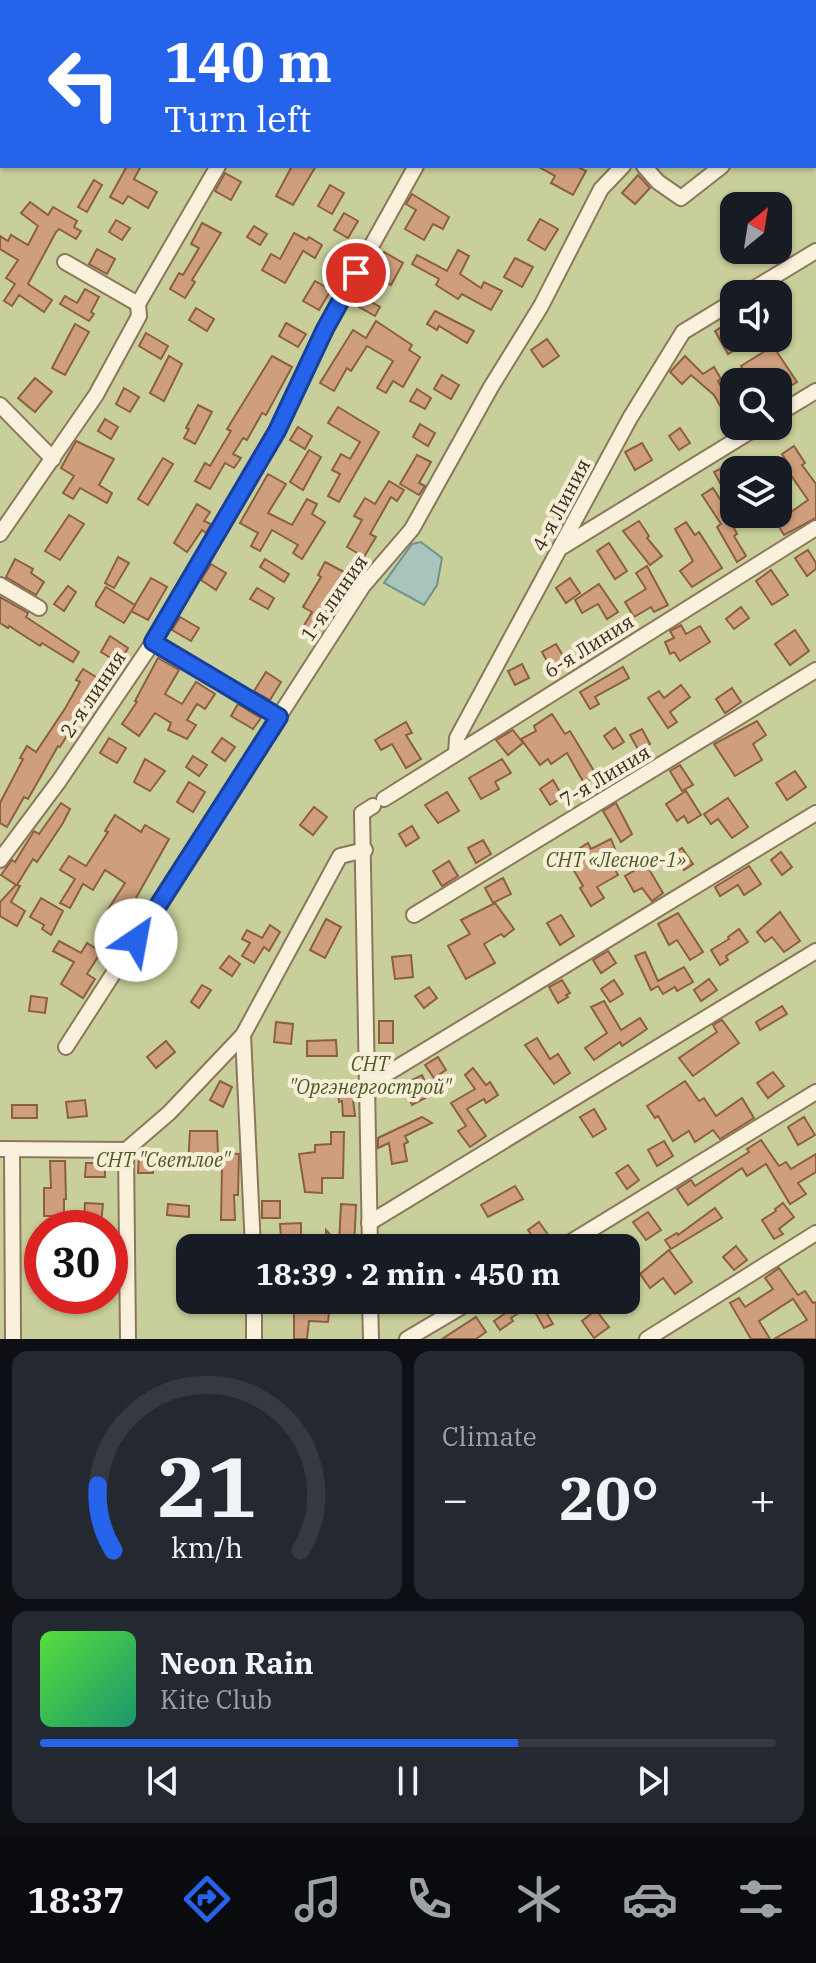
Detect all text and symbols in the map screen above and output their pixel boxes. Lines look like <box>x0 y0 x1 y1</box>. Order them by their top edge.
text: 140 m <box>164 25 332 97</box>
icon: left <box>32 32 136 136</box>
text: Turn left <box>164 95 311 142</box>
north arrow <box>720 192 792 264</box>
map controls <box>720 192 792 528</box>
pin <box>322 239 390 307</box>
icon: arrive <box>334 251 378 295</box>
button: sound <box>720 280 792 352</box>
button: search <box>720 368 792 440</box>
street label: 4-я Линия <box>525 454 596 556</box>
button: layers <box>720 456 792 528</box>
street label: 1-я линия <box>294 549 373 646</box>
street label: 6-я Линия <box>539 607 639 684</box>
street label: 2-я линия <box>54 645 132 743</box>
street label: 7-я Линия <box>554 738 655 813</box>
park label: СНТ «Лесное-1» <box>546 846 686 873</box>
position arrow <box>94 898 178 982</box>
park label: СНТ "Оргэнергострой" <box>289 1050 452 1100</box>
park label: СНТ "Светлое" <box>96 1146 231 1173</box>
speed limit sign: 30 <box>24 1210 128 1314</box>
text: 18:39 · 2 min · 450 m <box>256 1254 560 1293</box>
text: Climate <box>442 1419 537 1453</box>
text: 21 <box>157 1432 257 1540</box>
text: 20° <box>559 1458 659 1537</box>
text: − <box>442 1470 468 1527</box>
text: + <box>750 1470 776 1527</box>
text: km/h <box>171 1529 243 1566</box>
text: Neon Rain <box>160 1643 314 1682</box>
text: Kite Club <box>160 1682 272 1716</box>
icon: previous <box>141 1759 185 1803</box>
icon: pause <box>386 1759 430 1803</box>
icon: next <box>631 1759 675 1803</box>
icon: directions <box>179 1871 235 1927</box>
icon: music <box>290 1871 346 1927</box>
icon: phone <box>401 1871 457 1927</box>
icon: climate <box>511 1871 567 1927</box>
icon: car <box>622 1871 678 1927</box>
icon: filters <box>733 1871 789 1927</box>
text: 18:37 <box>27 1876 125 1923</box>

